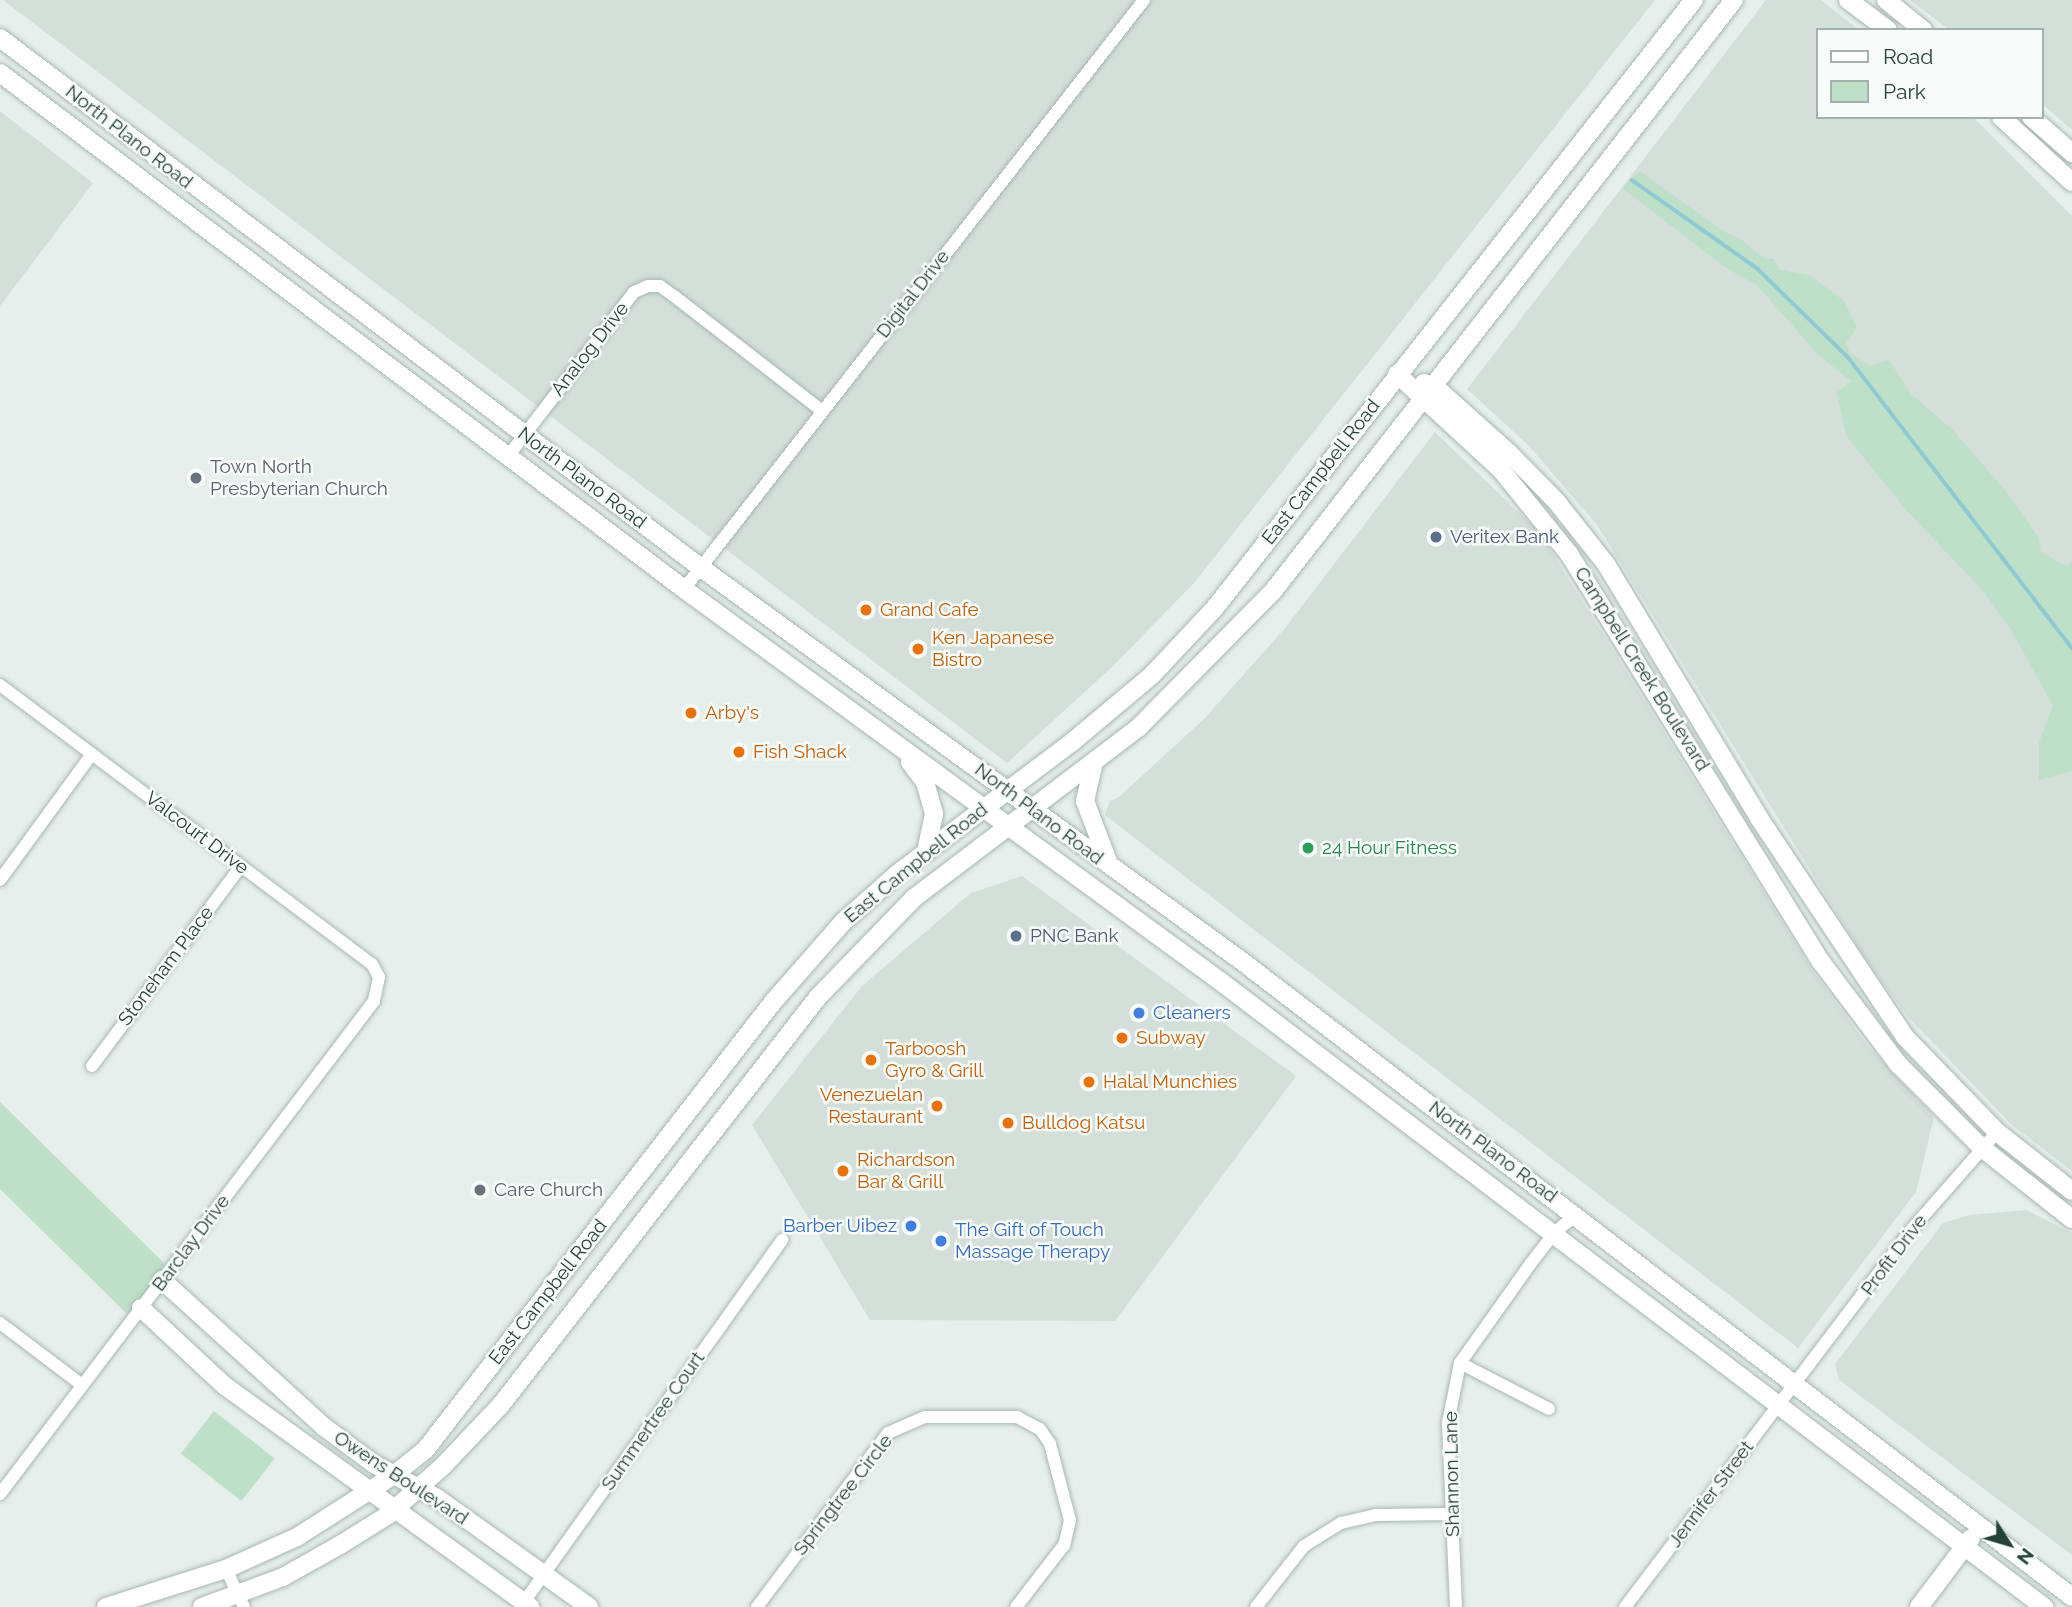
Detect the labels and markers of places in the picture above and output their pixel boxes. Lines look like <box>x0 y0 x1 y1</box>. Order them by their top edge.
place label: Town North Presbyterian Church <box>210 456 388 500</box>
marker: Town North Presbyterian Church <box>188 470 204 486</box>
place label: Veritex Bank <box>1450 526 1559 548</box>
marker: Veritex Bank <box>1428 529 1444 545</box>
place label: Grand Cafe <box>880 599 979 621</box>
marker: Grand Cafe <box>858 602 874 618</box>
place label: Ken Japanese Bistro <box>932 627 1055 671</box>
marker: Ken Japanese Bistro <box>910 641 926 657</box>
place label: Arby's <box>705 702 759 724</box>
marker: Arby's <box>683 705 699 721</box>
place label: Fish Shack <box>753 741 847 763</box>
marker: Fish Shack <box>731 744 747 760</box>
place label: 24 Hour Fitness <box>1322 837 1457 859</box>
marker: 24 Hour Fitness <box>1300 840 1316 856</box>
place label: PNC Bank <box>1030 925 1119 947</box>
marker: PNC Bank <box>1008 928 1024 944</box>
place label: Cleaners <box>1153 1002 1231 1024</box>
marker: Cleaners <box>1131 1005 1147 1021</box>
place label: Subway <box>1136 1027 1206 1049</box>
marker: Subway <box>1114 1030 1130 1046</box>
place label: Tarboosh Gyro & Grill <box>885 1038 984 1082</box>
marker: Tarboosh Gyro & Grill <box>863 1052 879 1068</box>
place label: Halal Munchies <box>1103 1071 1238 1093</box>
marker: Halal Munchies <box>1081 1074 1097 1090</box>
place label: Venezuelan Restaurant <box>820 1084 923 1128</box>
marker: Venezuelan Restaurant <box>929 1098 945 1114</box>
place label: Bulldog Katsu <box>1022 1112 1145 1134</box>
marker: Bulldog Katsu <box>1000 1115 1016 1131</box>
place label: Richardson Bar & Grill <box>857 1149 955 1193</box>
marker: Richardson Bar & Grill <box>835 1163 851 1179</box>
place label: Care Church <box>494 1179 603 1201</box>
marker: Care Church <box>472 1182 488 1198</box>
place label: Barber Uibez <box>782 1215 897 1237</box>
marker: Barber Uibez <box>903 1218 919 1234</box>
place label: The Gift of Touch Massage Therapy <box>955 1219 1111 1263</box>
marker: The Gift of Touch Massage Therapy <box>933 1233 949 1249</box>

